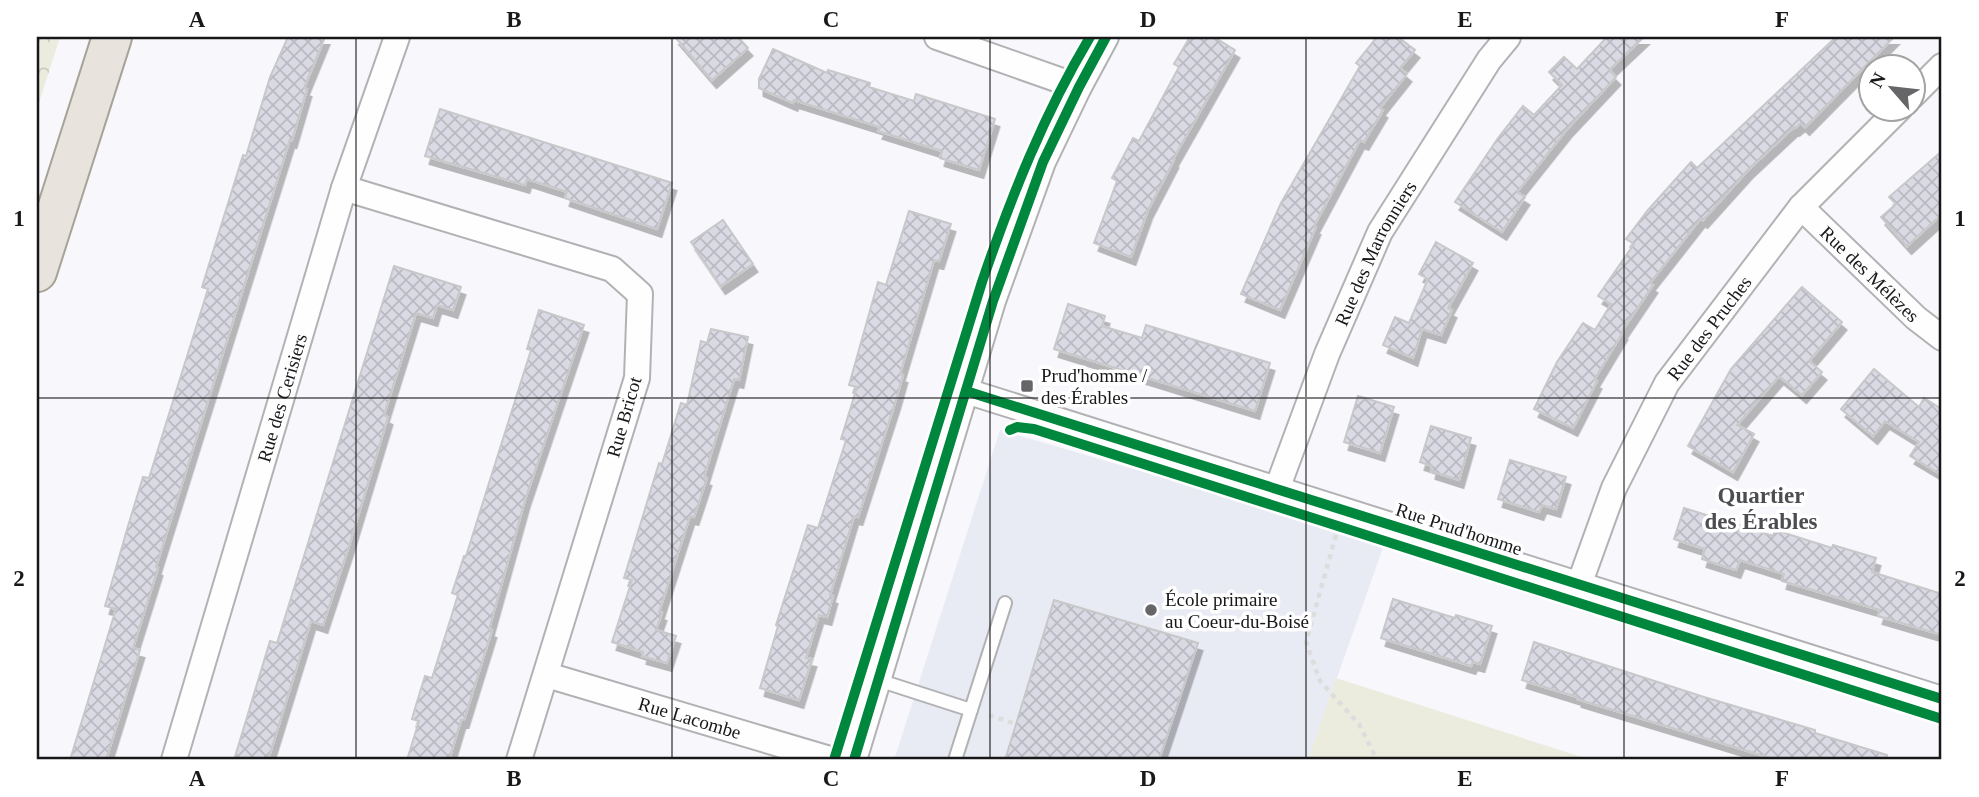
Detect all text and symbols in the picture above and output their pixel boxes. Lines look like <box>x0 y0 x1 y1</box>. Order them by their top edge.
text: A <box>189 7 206 32</box>
text: B <box>506 7 522 32</box>
text: C <box>823 7 839 32</box>
text: D <box>1140 7 1156 32</box>
text: E <box>1457 7 1473 32</box>
text: F <box>1775 7 1789 32</box>
north arrow <box>1856 52 1926 122</box>
text: N <box>1865 69 1890 91</box>
street label: Rue des Marronniers <box>1330 177 1420 329</box>
text: 1 <box>13 206 25 231</box>
text: 1 <box>1954 206 1966 231</box>
street label: Rue des Mélèzes <box>1816 221 1924 326</box>
street label: Rue des Pruches <box>1663 272 1755 384</box>
street label: Rue des Cerisiers <box>253 331 311 464</box>
place label: Prud'homme / des Érables <box>1041 365 1148 408</box>
street label: Rue Bricot <box>602 374 646 460</box>
marker: Prud'homme / des Érables <box>1019 378 1035 394</box>
district label: Quartier des Érables <box>1704 483 1818 534</box>
street label: Rue Prud'homme <box>1393 499 1525 559</box>
text: 2 <box>13 566 25 591</box>
text: 2 <box>1954 566 1966 591</box>
place label: École primaire au Coeur‑du‑Boisé <box>1165 589 1309 632</box>
marker: École primaire au Coeur‑du‑Boisé <box>1143 602 1159 618</box>
street label: Rue Lacombe <box>636 692 744 743</box>
text: A <box>189 766 206 791</box>
text: B <box>506 766 522 791</box>
text: C <box>823 766 839 791</box>
text: D <box>1140 766 1156 791</box>
text: E <box>1457 766 1473 791</box>
text: F <box>1775 766 1789 791</box>

